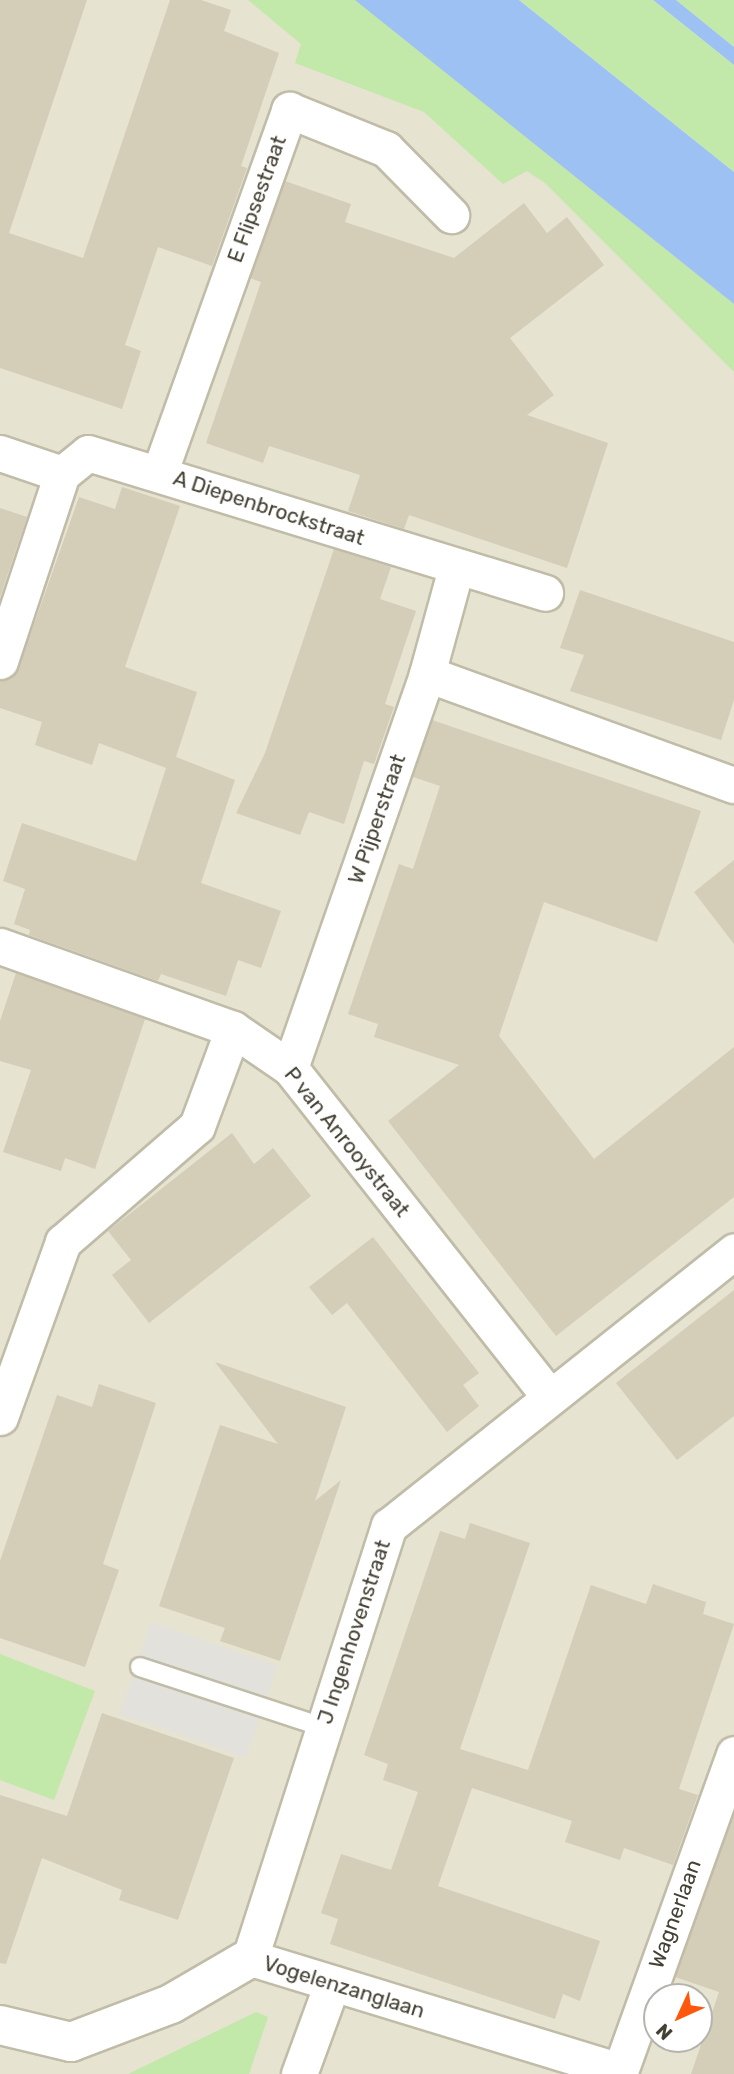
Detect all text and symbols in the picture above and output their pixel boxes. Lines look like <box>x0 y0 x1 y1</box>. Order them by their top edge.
street label: E Flipsestraat <box>222 132 292 266</box>
street label: A Diepenbrockstraat <box>170 465 368 551</box>
street label: W Pijperstraat <box>343 751 411 887</box>
street label: P van Anrooystraat <box>278 1061 416 1223</box>
street label: J Ingenhovenstraat <box>312 1537 396 1727</box>
street label: Wagnerlaan <box>644 1856 706 1972</box>
street label: Vogelenzanglaan <box>260 1951 428 2023</box>
north arrow <box>643 1983 713 2053</box>
text: N <box>651 2019 677 2045</box>

